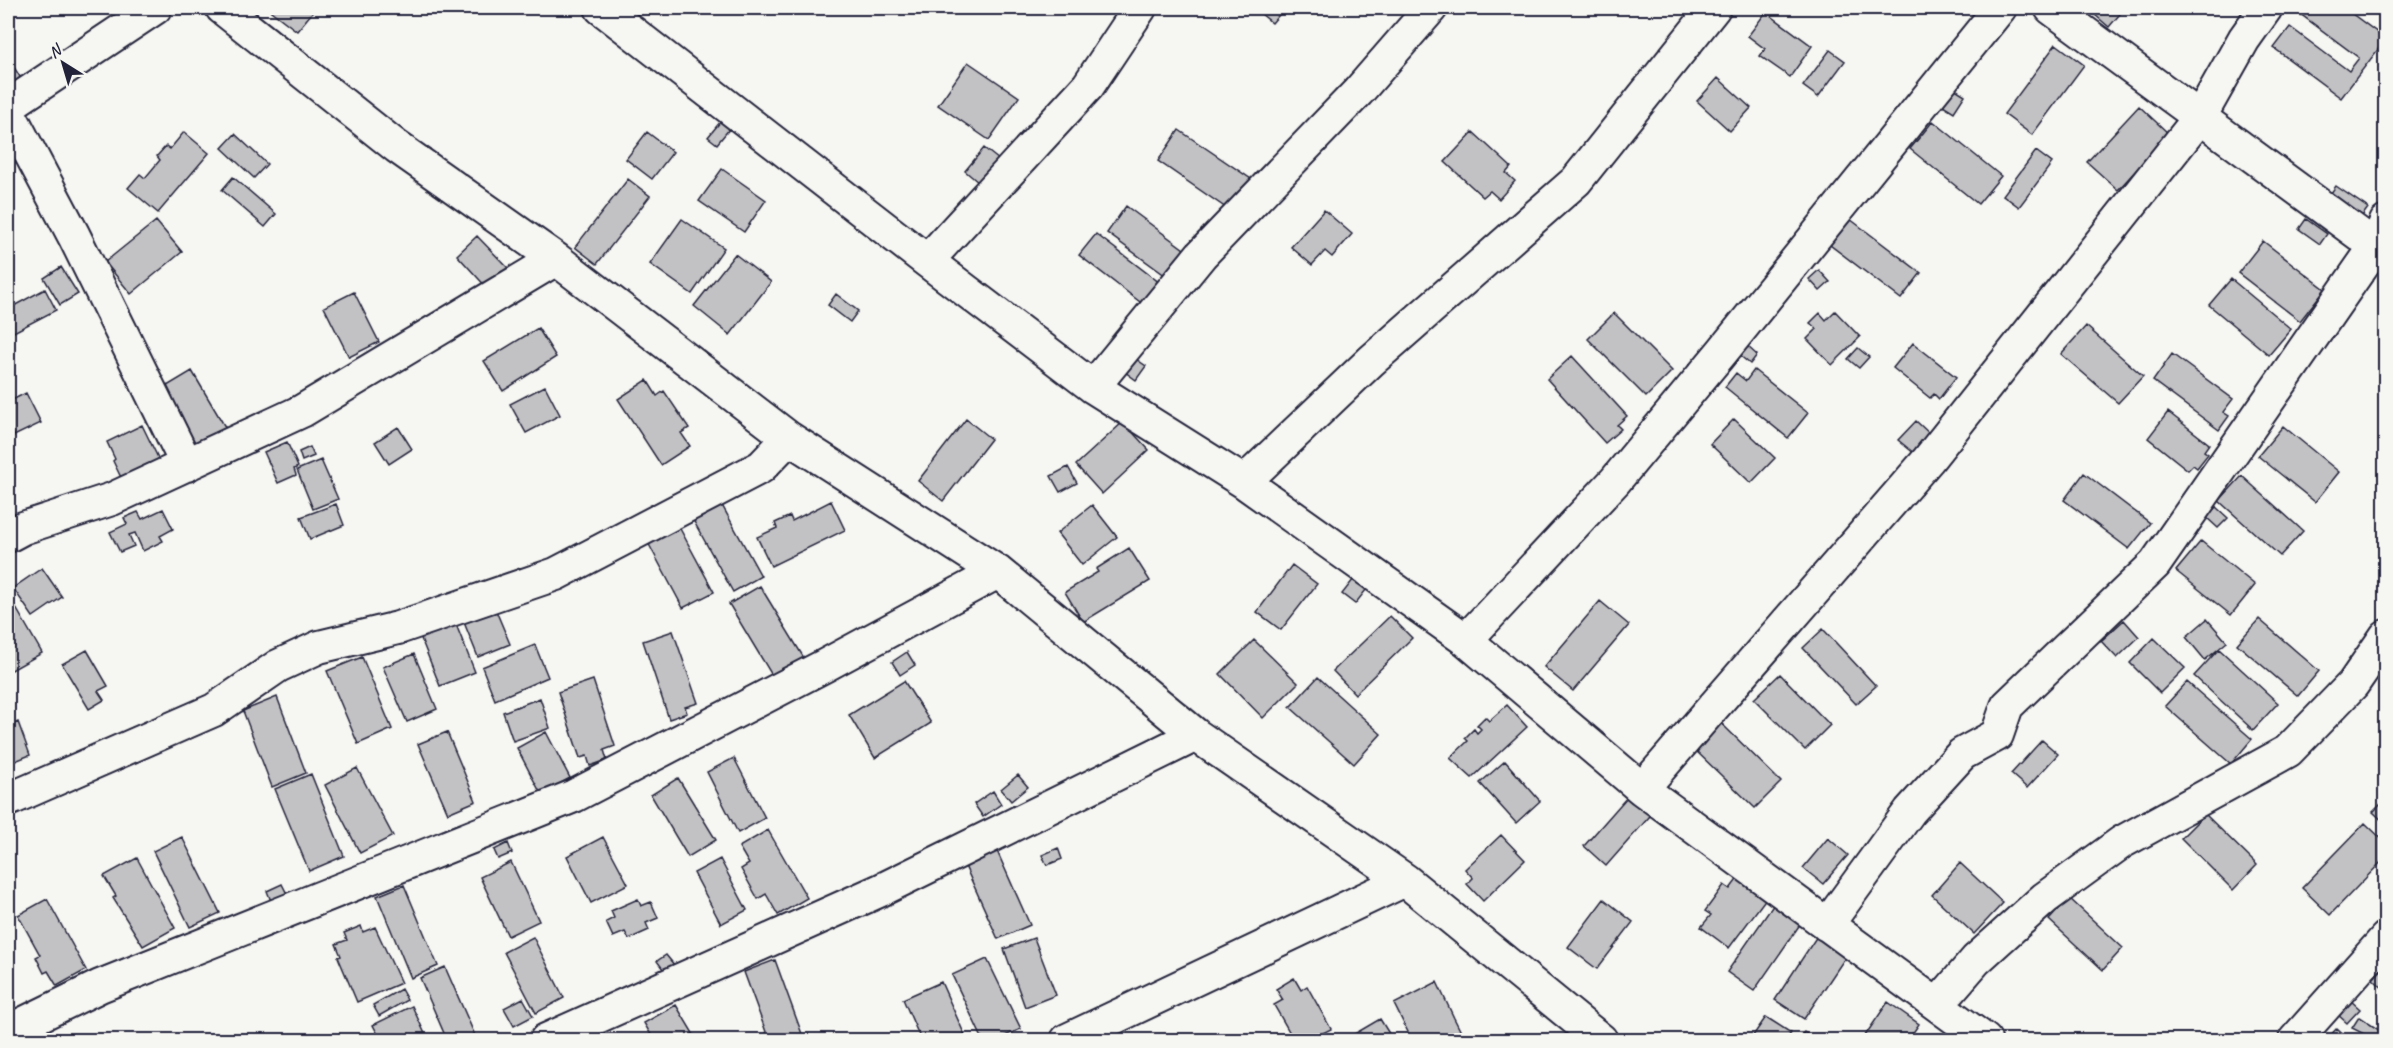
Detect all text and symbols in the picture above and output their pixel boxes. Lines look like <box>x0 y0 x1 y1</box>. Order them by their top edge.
north arrow <box>33 33 93 93</box>
text: N <box>45 39 67 63</box>

